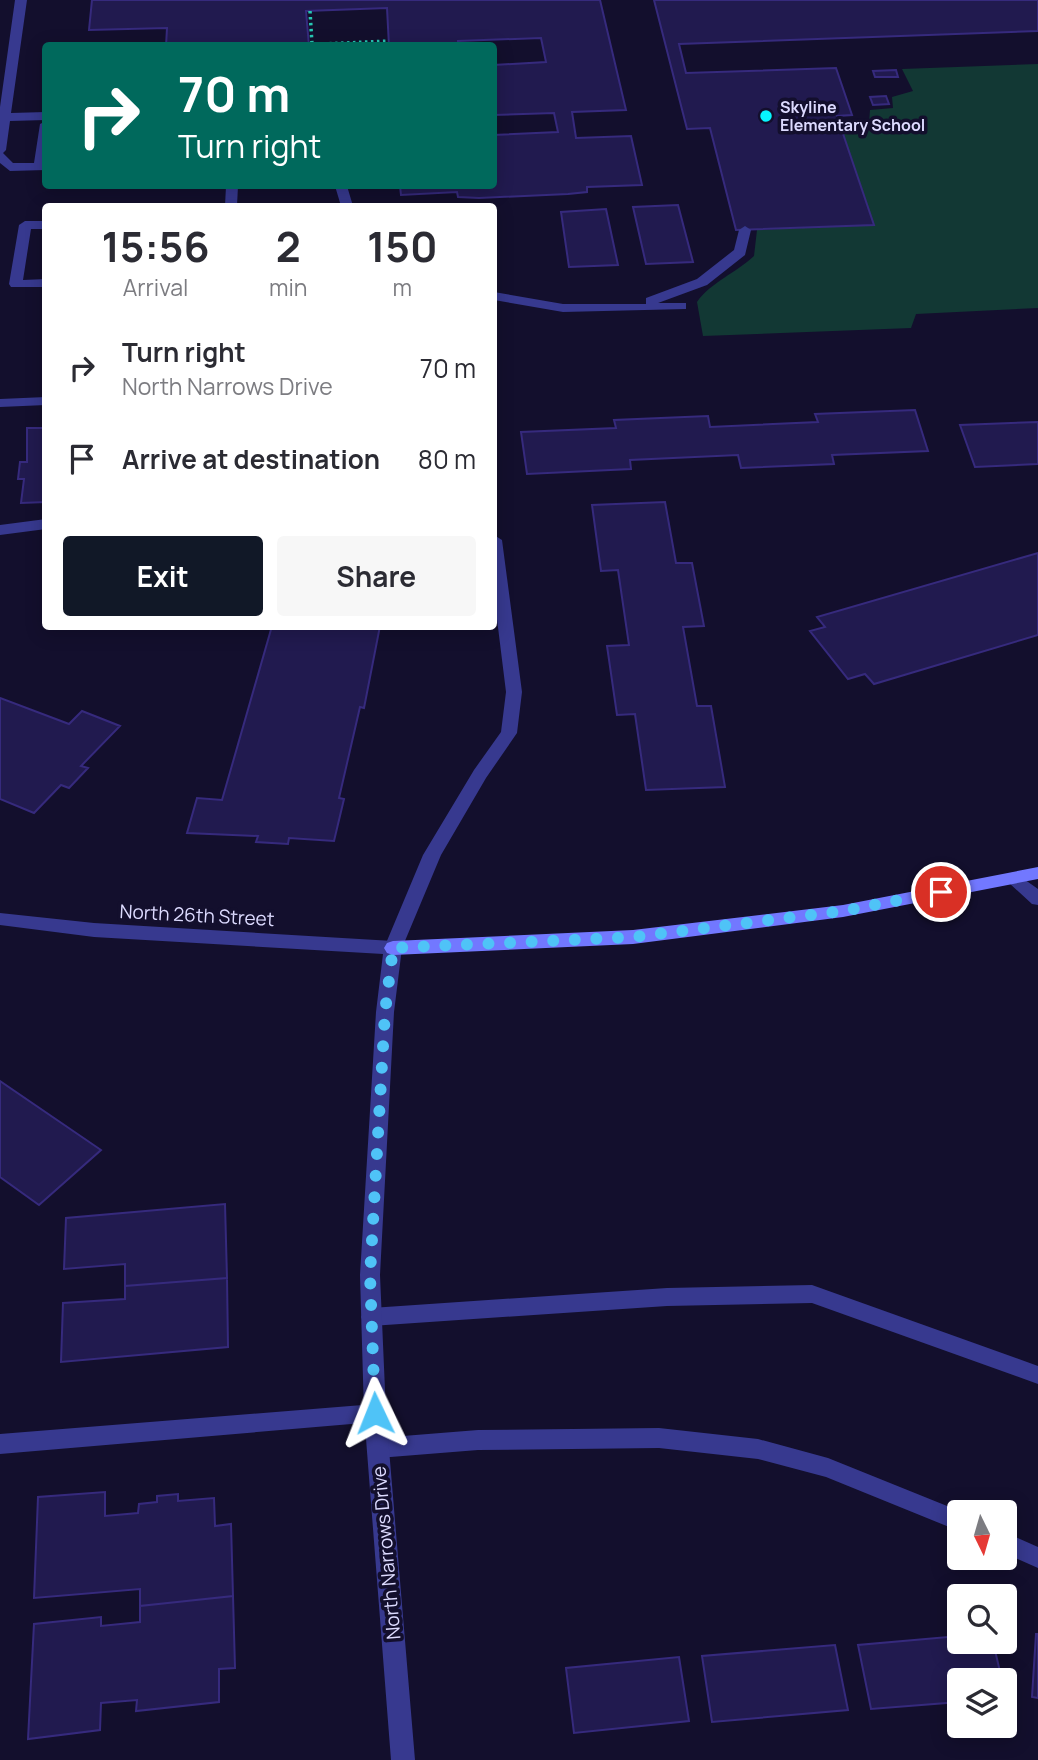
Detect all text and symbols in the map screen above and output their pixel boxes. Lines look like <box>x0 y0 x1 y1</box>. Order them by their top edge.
text: 70 m <box>178 60 290 127</box>
icon: right <box>63 70 154 161</box>
place label: Skyline Elementary School <box>780 96 925 136</box>
marker: Skyline Elementary School <box>758 108 774 124</box>
text: Turn right <box>178 124 321 168</box>
text: 15:56 <box>101 217 210 275</box>
text: 2 <box>276 217 301 275</box>
text: 150 <box>367 217 438 275</box>
text: Arrival <box>123 271 188 303</box>
text: min <box>269 271 308 303</box>
text: m <box>392 271 412 303</box>
text: Turn right <box>122 334 246 370</box>
icon: right <box>63 349 101 387</box>
text: 70 m <box>420 350 476 386</box>
text: North Narrows Drive <box>122 370 333 402</box>
icon: arrive <box>63 440 101 478</box>
text: Arrive at destination <box>122 441 380 477</box>
text: 80 m <box>418 441 476 477</box>
button: Exit <box>63 536 263 616</box>
button: Share <box>277 536 476 616</box>
pin <box>911 862 971 922</box>
icon: arrive <box>922 873 960 911</box>
street label: North 26th Street <box>119 898 275 932</box>
position arrow <box>338 1376 412 1450</box>
street label: North Narrows Drive <box>365 1465 407 1641</box>
north arrow <box>947 1500 1017 1570</box>
map controls <box>947 1500 1017 1738</box>
button: search <box>947 1584 1017 1654</box>
button: layers <box>947 1668 1017 1738</box>

